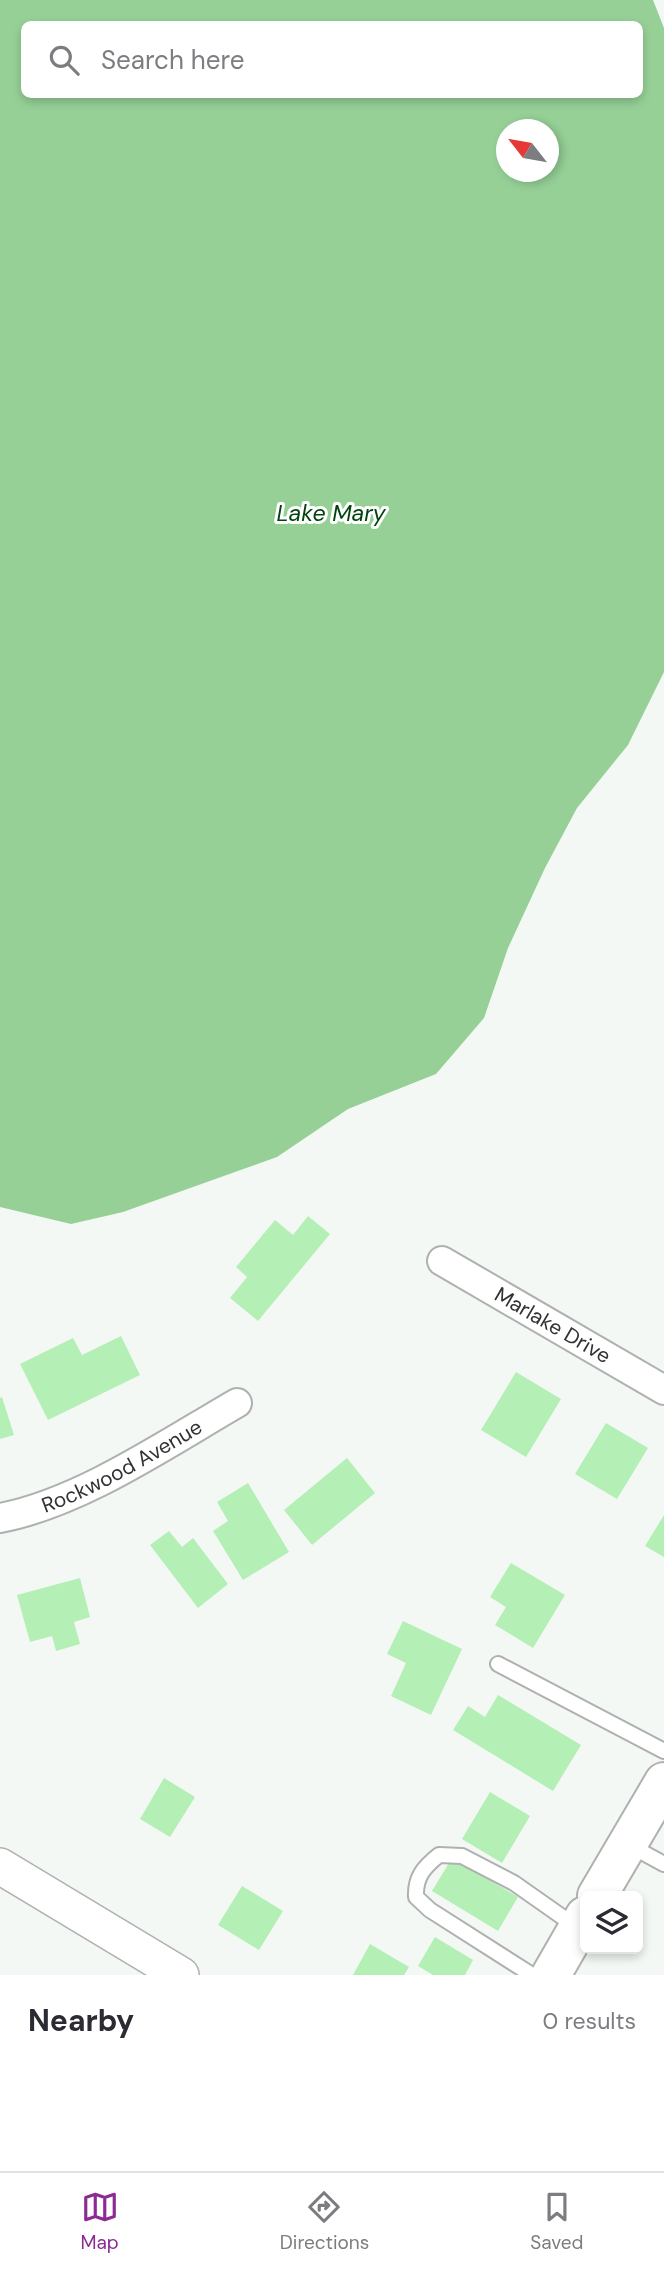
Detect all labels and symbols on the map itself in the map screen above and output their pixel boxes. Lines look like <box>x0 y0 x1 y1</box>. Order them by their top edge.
north arrow <box>496 119 559 182</box>
water label: Lake Mary <box>276 498 387 528</box>
street label: Marlake Drive <box>489 1281 616 1370</box>
street label: Rockwood Avenue <box>38 1413 207 1520</box>

